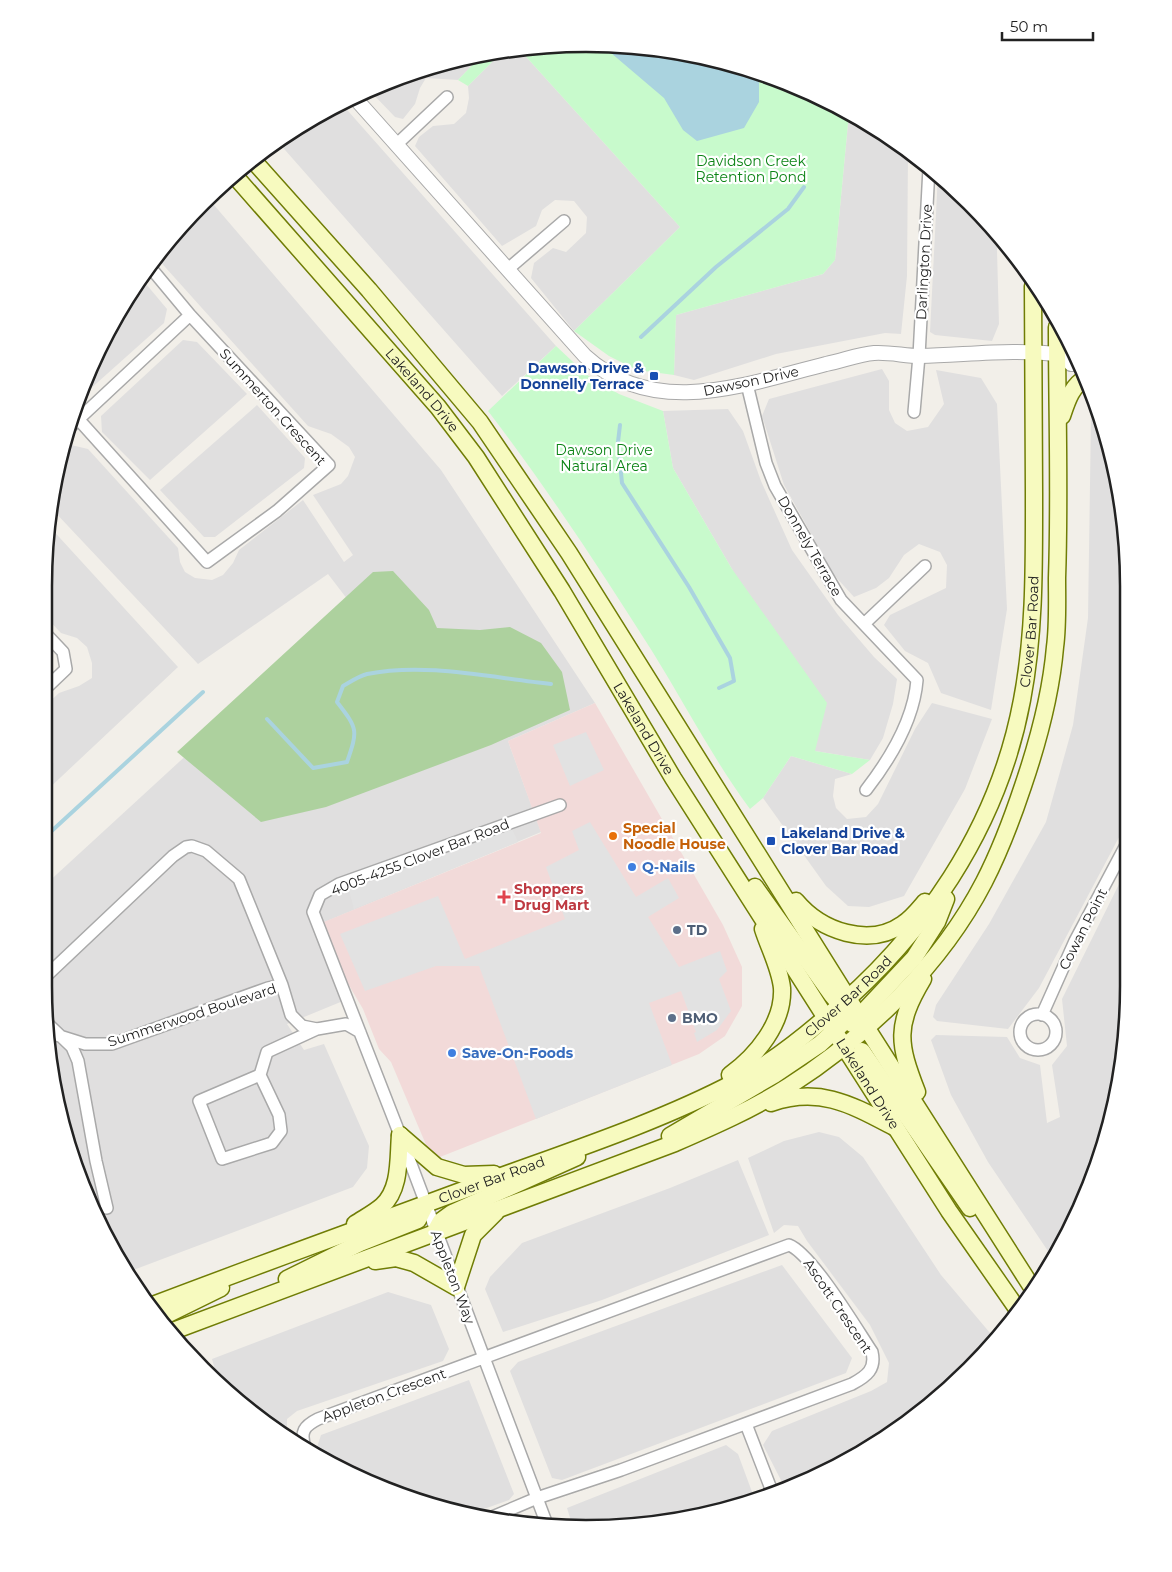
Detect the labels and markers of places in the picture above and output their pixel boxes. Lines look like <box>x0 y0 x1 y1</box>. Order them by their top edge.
place label: Dawson Drive & Donnelly Terrace <box>520 359 644 393</box>
marker: Dawson Drive & Donnelly Terrace <box>648 370 660 382</box>
place label: Special Noodle House <box>623 819 726 853</box>
place label: Lakeland Drive & Clover Bar Road <box>781 824 905 858</box>
marker: Special Noodle House <box>607 830 619 842</box>
marker: Lakeland Drive & Clover Bar Road <box>765 835 777 847</box>
place label: Q-Nails <box>642 858 696 876</box>
marker: Q-Nails <box>626 861 638 873</box>
place label: Shoppers Drug Mart <box>514 880 589 914</box>
marker: Shoppers Drug Mart <box>498 891 510 903</box>
place label: TD <box>687 921 708 939</box>
marker: TD <box>671 924 683 936</box>
place label: BMO <box>682 1009 718 1027</box>
marker: BMO <box>666 1012 678 1024</box>
place label: Save-On-Foods <box>462 1044 574 1062</box>
marker: Save-On-Foods <box>446 1047 458 1059</box>

